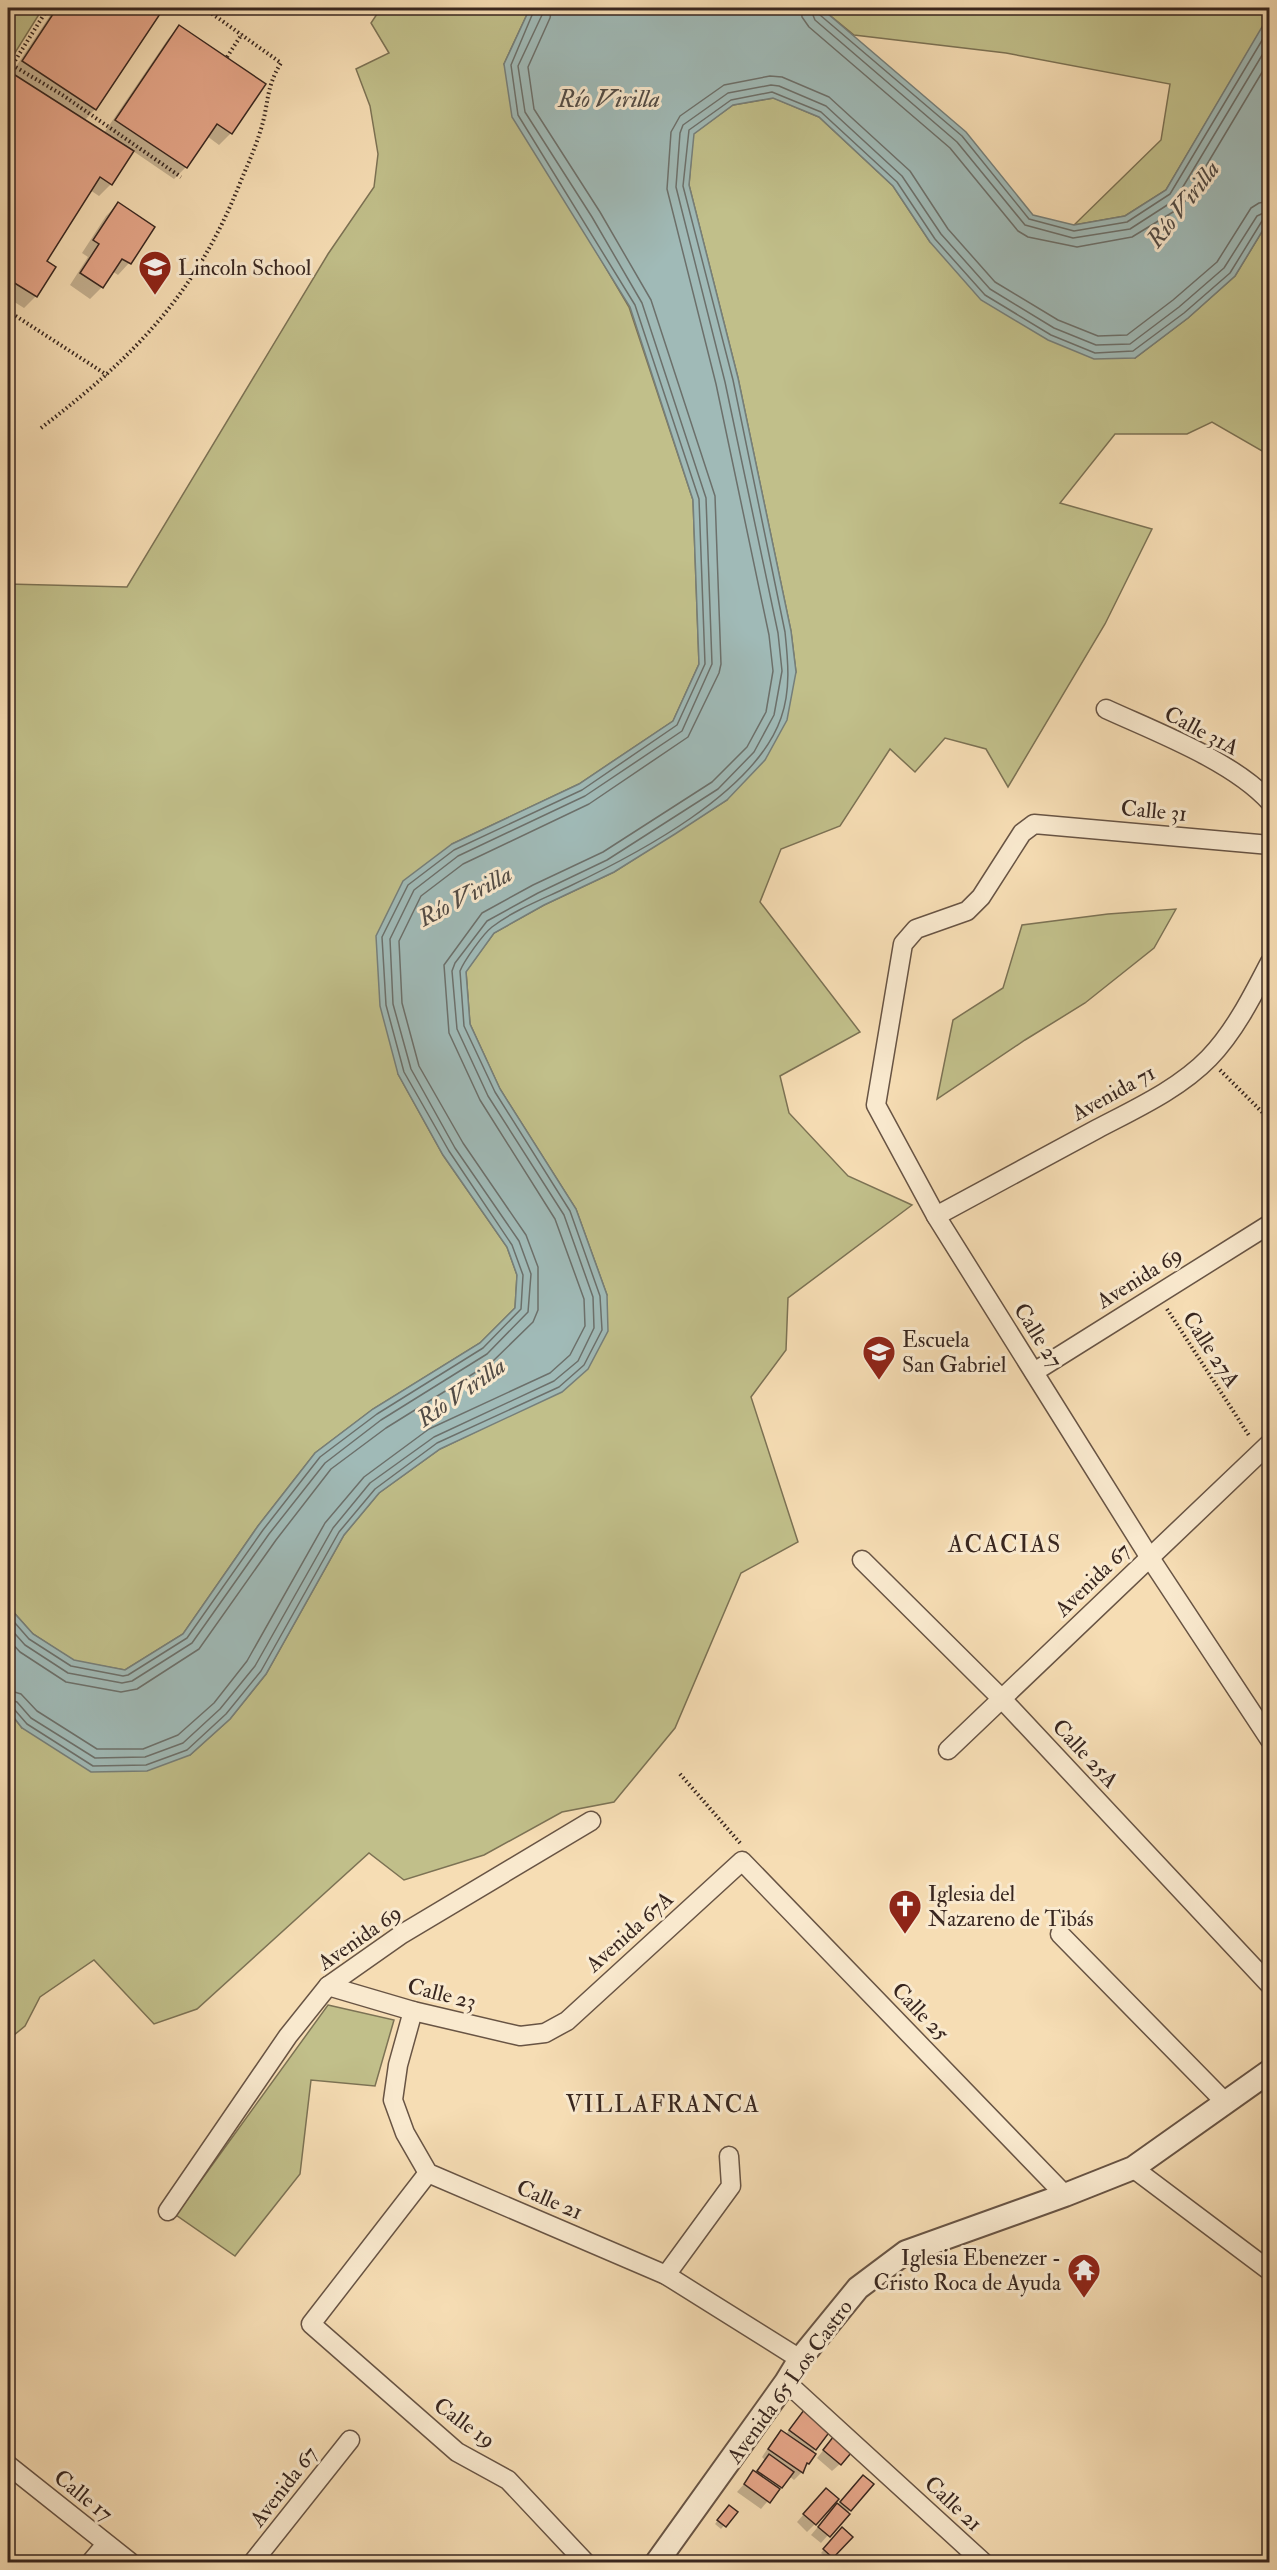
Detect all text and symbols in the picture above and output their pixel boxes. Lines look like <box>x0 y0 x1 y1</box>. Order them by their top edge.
water label: Río Virilla <box>557 84 660 115</box>
water label: Río Virilla <box>1139 155 1227 255</box>
school or university icon: Lincoln School <box>137 249 173 296</box>
place label: Lincoln School <box>178 254 312 282</box>
street label: Calle 31A <box>1159 700 1244 762</box>
street label: Calle 31 <box>1120 794 1188 828</box>
water label: Río Virilla <box>412 859 517 934</box>
street label: Avenida 71 <box>1066 1058 1160 1128</box>
street label: Avenida 69 <box>1091 1241 1188 1316</box>
street label: Calle 27 <box>1007 1298 1069 1373</box>
street label: Calle 27A <box>1176 1306 1246 1393</box>
place label: Escuela San Gabriel <box>902 1326 1007 1379</box>
school or university icon: Escuela San Gabriel <box>861 1334 897 1381</box>
water label: Río Virilla <box>410 1351 512 1435</box>
district label: ACACIAS <box>947 1529 1062 1560</box>
street label: Avenida 67 <box>1048 1537 1136 1623</box>
street label: Calle 25A <box>1046 1713 1124 1794</box>
place label: Iglesia del Nazareno de Tibás <box>928 1880 1094 1933</box>
street label: Avenida 67A <box>579 1885 679 1979</box>
church icon: Iglesia del Nazareno de Tibás <box>887 1888 923 1935</box>
street label: Avenida 69 <box>311 1899 407 1977</box>
street label: Calle 23 <box>405 1972 479 2016</box>
street label: Calle 25 <box>886 1976 955 2047</box>
district label: VILLAFRANCA <box>565 2089 761 2120</box>
street label: Calle 21 <box>512 2174 587 2226</box>
place label: Iglesia Ebenezer - Cristo Roca de Ayuda <box>873 2244 1062 2297</box>
temple icon: Iglesia Ebenezer - Cristo Roca de Ayuda <box>1066 2252 1102 2299</box>
street label: Avenida 65 Los Castro <box>720 2294 859 2470</box>
street label: Calle 19 <box>428 2391 501 2454</box>
street label: Avenida 67 <box>243 2441 324 2533</box>
street label: Calle 17 <box>48 2463 119 2528</box>
street label: Calle 21 <box>919 2470 988 2538</box>

